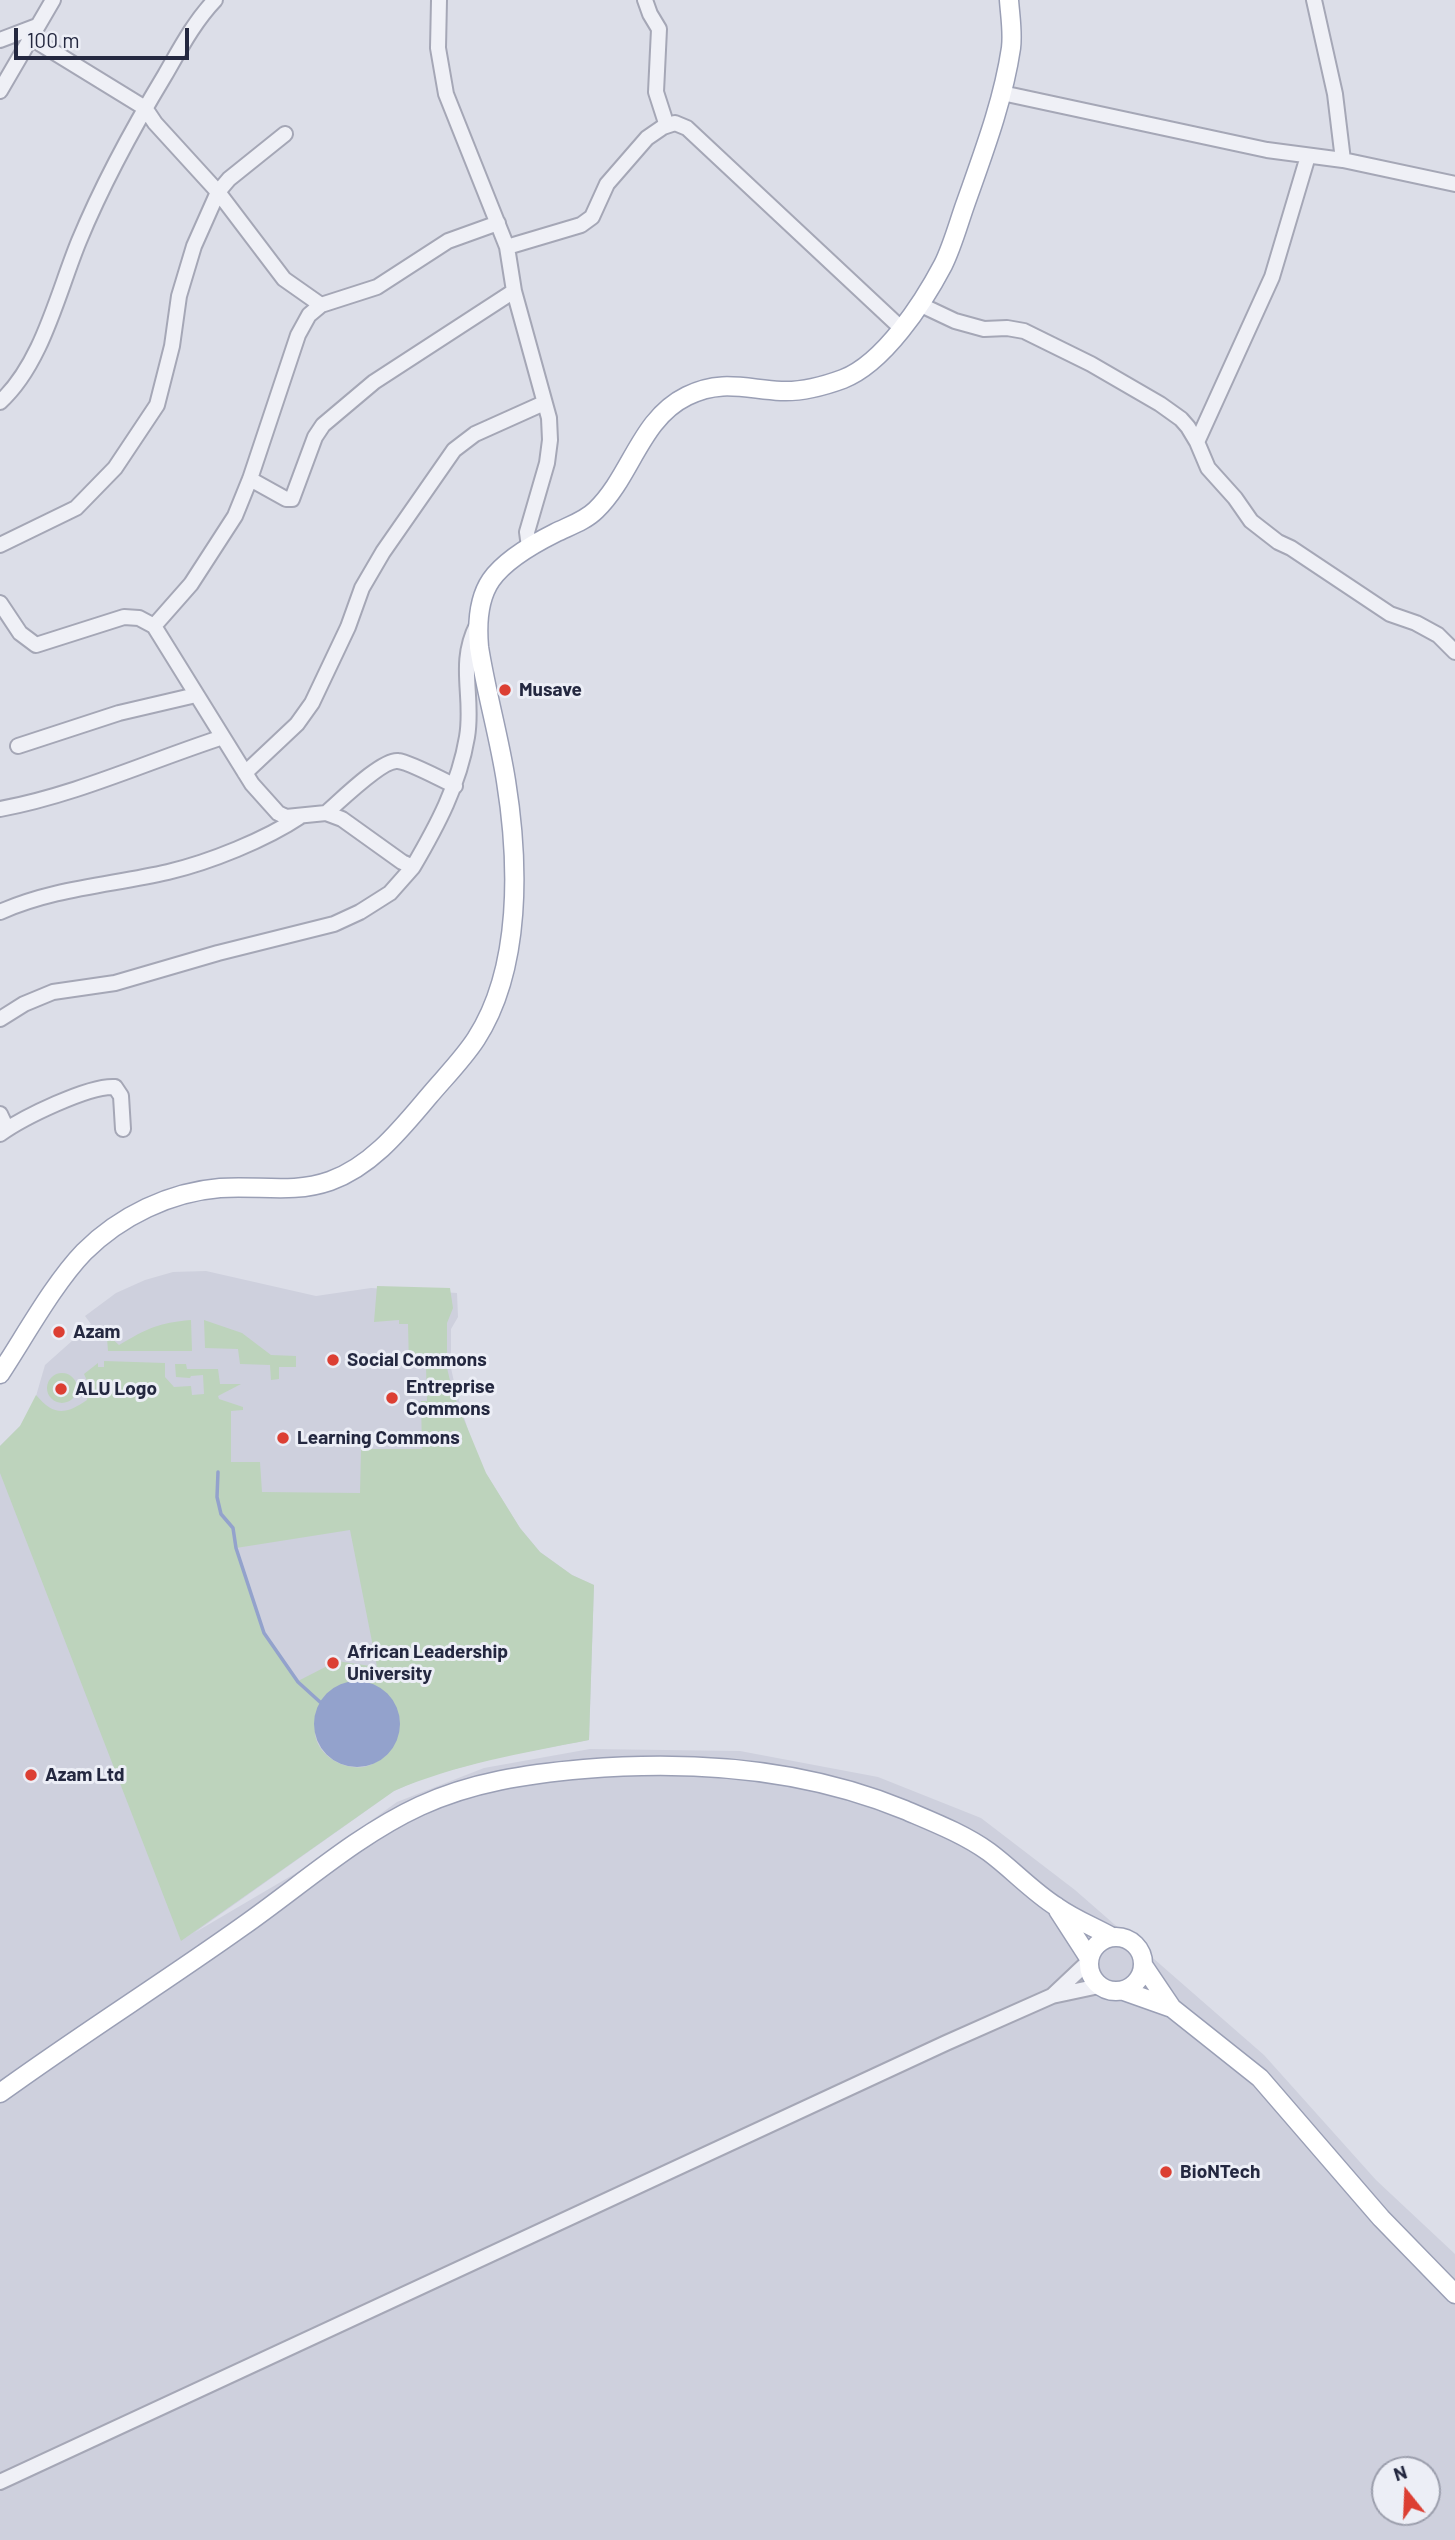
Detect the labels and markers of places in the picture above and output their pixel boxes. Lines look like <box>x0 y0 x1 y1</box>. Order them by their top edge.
place label: Musave <box>519 679 582 701</box>
marker: Musave <box>497 682 513 698</box>
place label: Azam <box>73 1321 120 1343</box>
marker: Azam <box>51 1324 67 1340</box>
place label: Social Commons <box>347 1349 487 1371</box>
marker: Social Commons <box>325 1352 341 1368</box>
place label: Entreprise Commons <box>406 1376 495 1420</box>
place label: ALU Logo <box>75 1378 157 1400</box>
marker: ALU Logo <box>53 1381 69 1397</box>
marker: Entreprise Commons <box>384 1390 400 1406</box>
place label: Learning Commons <box>297 1427 460 1449</box>
marker: Learning Commons <box>275 1430 291 1446</box>
place label: African Leadership University <box>347 1641 508 1685</box>
marker: African Leadership University <box>325 1655 341 1671</box>
place label: Azam Ltd <box>45 1764 125 1786</box>
marker: Azam Ltd <box>23 1767 39 1783</box>
place label: BioNTech <box>1180 2161 1260 2183</box>
marker: BioNTech <box>1158 2164 1174 2180</box>

